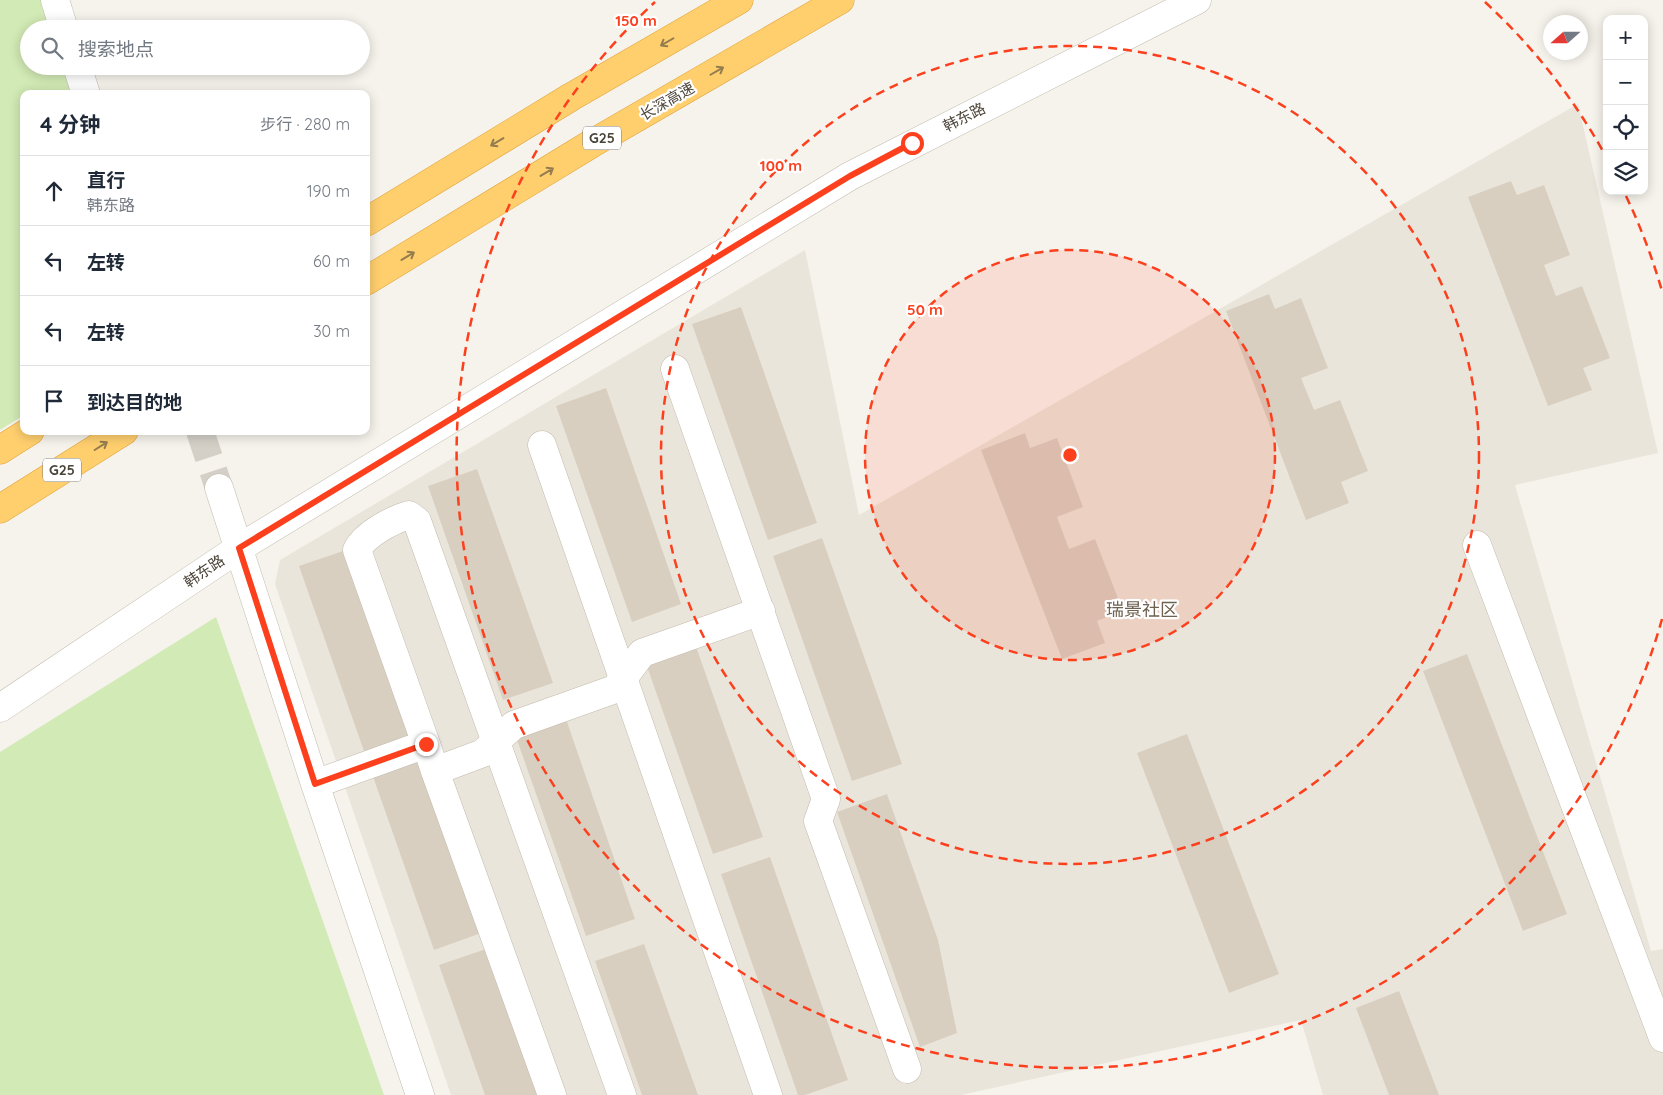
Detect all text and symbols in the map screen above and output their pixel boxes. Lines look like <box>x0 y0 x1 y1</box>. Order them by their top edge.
text: 150 m <box>615 11 657 30</box>
north arrow <box>1543 15 1588 60</box>
map controls <box>1603 15 1648 195</box>
button: + <box>1603 15 1648 60</box>
search box <box>20 20 370 75</box>
icon: search <box>38 34 66 62</box>
text: 搜索地点 <box>78 37 154 61</box>
one-way arrow <box>660 37 674 47</box>
button: − <box>1603 60 1648 105</box>
one-way arrow <box>709 66 724 76</box>
street label: 长深高速 <box>636 78 698 124</box>
street label: 韩东路 <box>940 98 988 136</box>
button: locate <box>1603 105 1648 150</box>
text: 4 分钟 <box>40 111 100 137</box>
text: 步行 · 280 m <box>260 114 350 134</box>
road number: G25 <box>583 126 621 150</box>
route start <box>901 132 924 155</box>
one-way arrow <box>490 138 504 148</box>
button: layers <box>1603 150 1648 195</box>
text: 100 m <box>760 156 802 175</box>
one-way arrow <box>539 166 553 176</box>
text: 直行 <box>87 168 125 192</box>
icon: ahead <box>40 177 68 205</box>
text: 190 m <box>307 181 350 201</box>
text: 韩东路 <box>87 195 135 215</box>
icon: left <box>40 247 68 275</box>
text: 左转 <box>87 250 125 274</box>
one-way arrow <box>400 250 414 260</box>
text: 60 m <box>313 251 350 271</box>
text: 50 m <box>907 300 943 319</box>
icon: left <box>40 317 68 345</box>
text: 左转 <box>87 320 125 344</box>
text: 30 m <box>313 321 350 341</box>
icon: arrive <box>40 387 68 415</box>
text: 到达目的地 <box>87 390 182 414</box>
one-way arrow <box>93 441 107 451</box>
centre of rings <box>1061 446 1079 464</box>
road number: G25 <box>43 458 81 482</box>
street label: 韩东路 <box>180 551 228 591</box>
district label: 瑞景社区 <box>1106 598 1178 621</box>
route end <box>415 733 438 756</box>

